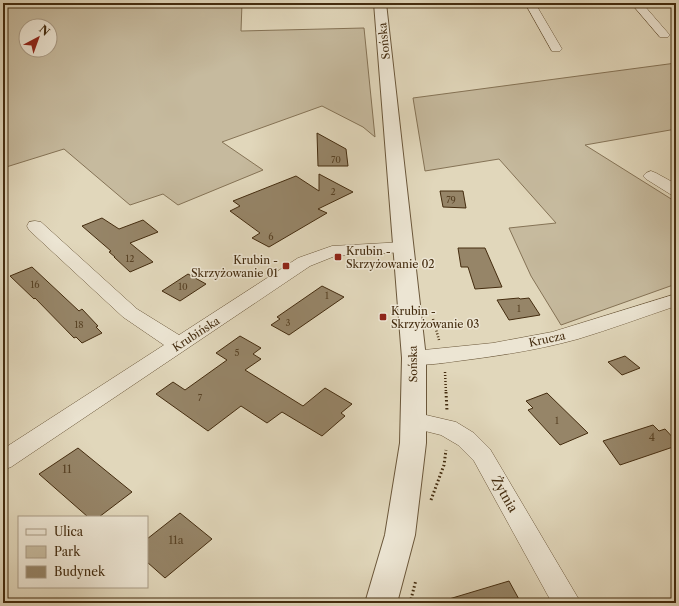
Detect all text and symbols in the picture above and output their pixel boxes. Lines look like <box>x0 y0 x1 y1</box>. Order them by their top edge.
north arrow <box>18 18 58 58</box>
text: N <box>36 22 53 39</box>
street label: Sońska <box>375 22 393 60</box>
house number: 70 <box>331 154 341 165</box>
house number: 2 <box>330 186 336 197</box>
house number: 79 <box>446 194 456 205</box>
house number: 6 <box>268 231 274 242</box>
place label: Krubin - Skrzyżowanie 02 <box>346 244 435 271</box>
marker: Krubin - Skrzyżowanie 02 <box>333 252 343 262</box>
house number: 12 <box>126 253 134 264</box>
place label: Krubin - Skrzyżowanie 01 <box>191 253 278 280</box>
marker: Krubin - Skrzyżowanie 01 <box>281 261 291 271</box>
house number: 16 <box>30 279 40 290</box>
house number: 10 <box>178 281 188 292</box>
house number: 1 <box>325 290 329 301</box>
house number: 1 <box>517 303 521 314</box>
place label: Krubin - Skrzyżowanie 03 <box>391 304 479 331</box>
marker: Krubin - Skrzyżowanie 03 <box>378 312 388 322</box>
street label: Krubińska <box>170 313 222 354</box>
house number: 3 <box>286 317 291 328</box>
house number: 18 <box>74 319 84 330</box>
street label: Krucza <box>527 328 567 350</box>
street label: Sońska <box>406 345 420 383</box>
house number: 5 <box>235 347 240 358</box>
house number: 7 <box>198 392 203 403</box>
house number: 1 <box>555 415 559 426</box>
house number: 4 <box>649 430 655 444</box>
house number: 11 <box>62 462 72 476</box>
street label: Żytnia <box>488 473 522 515</box>
legend <box>18 516 148 588</box>
text: Ulica <box>54 524 84 539</box>
house number: 11a <box>168 533 184 547</box>
text: Park <box>54 544 81 559</box>
text: Budynek <box>54 564 106 579</box>

